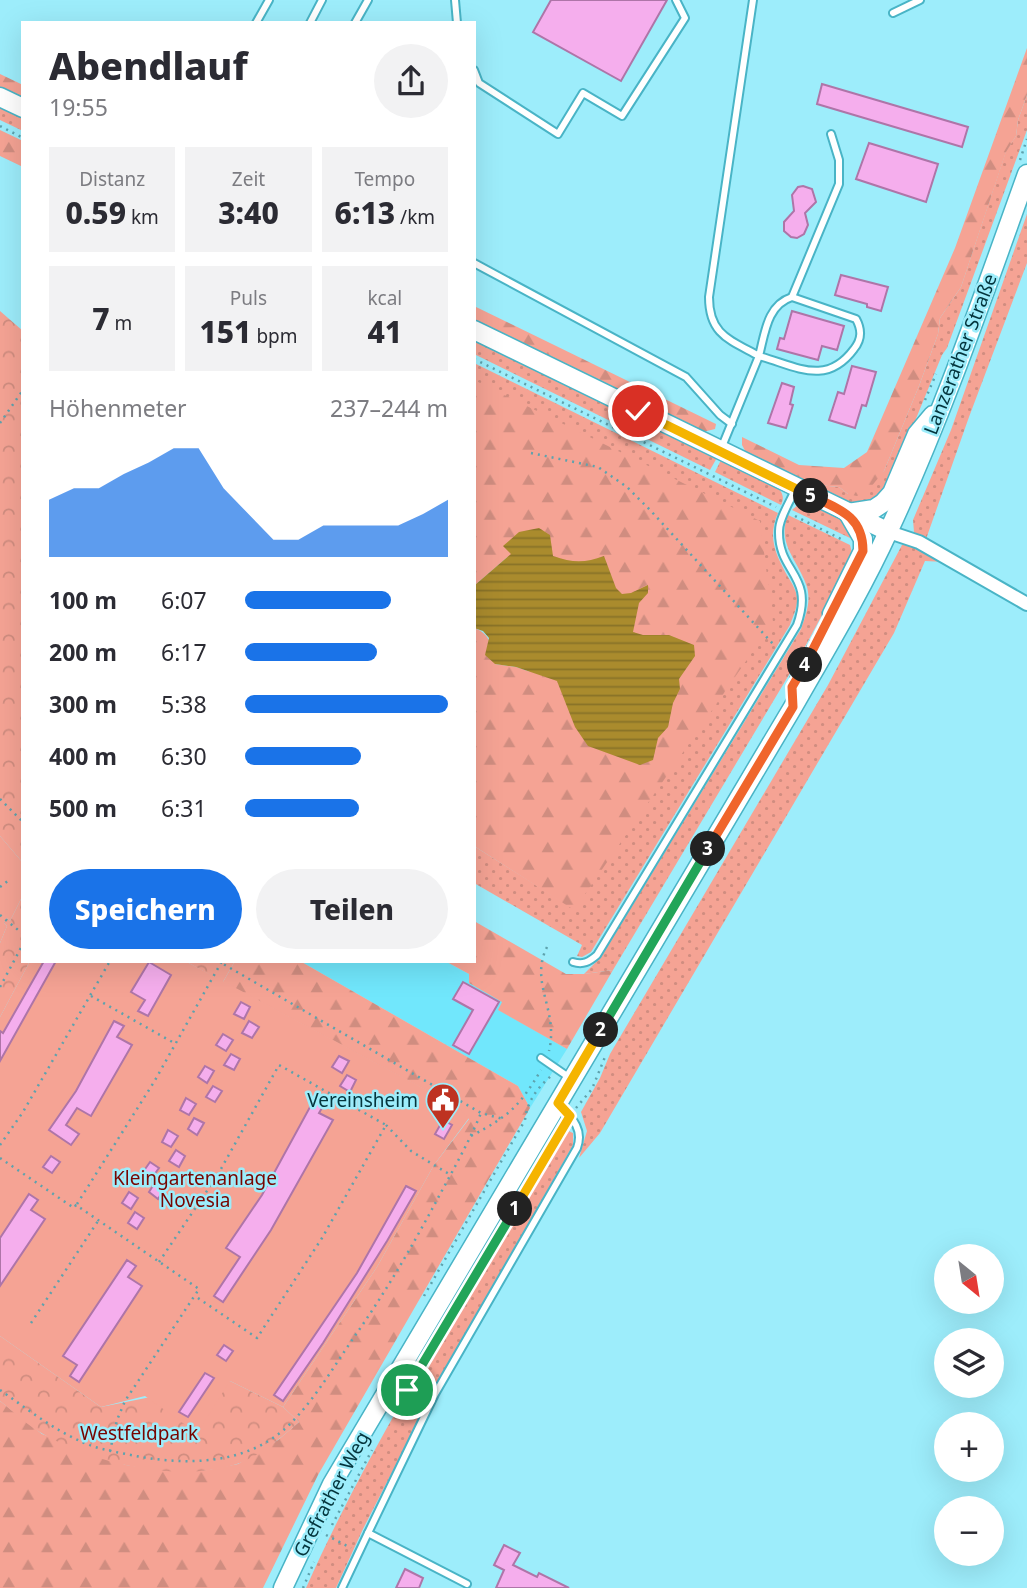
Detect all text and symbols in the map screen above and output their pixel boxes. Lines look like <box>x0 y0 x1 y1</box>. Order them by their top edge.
text: Abendlauf <box>49 39 248 91</box>
button: share <box>374 44 448 118</box>
text: 19:55 <box>49 91 108 123</box>
text: Distanz <box>79 166 145 192</box>
text: Zeit <box>232 166 265 192</box>
text: Tempo <box>354 166 415 192</box>
text: 0.59 <box>65 192 126 233</box>
text: 3:40 <box>218 192 279 233</box>
text: 6:13 <box>335 192 395 233</box>
text: km <box>126 204 159 230</box>
text: /km <box>395 204 435 230</box>
street label: Lanzerather Straße <box>917 270 1003 438</box>
text: Puls <box>230 285 267 311</box>
text: kcal <box>367 285 402 311</box>
text: 7 <box>92 298 109 339</box>
text: m <box>109 310 132 336</box>
text: 151 <box>199 311 251 352</box>
text: 41 <box>367 311 402 352</box>
text: bpm <box>251 323 298 349</box>
pin <box>608 381 668 441</box>
text: Höhenmeter <box>49 392 187 424</box>
text: 237–244 m <box>330 392 448 424</box>
icon: check <box>619 392 657 430</box>
pin: 5 <box>794 478 828 514</box>
text: 5 <box>805 482 816 508</box>
text: 100 m <box>49 584 117 616</box>
text: 6:07 <box>161 584 207 616</box>
text: 200 m <box>49 636 117 668</box>
text: 6:17 <box>161 636 207 668</box>
pin: 4 <box>788 648 822 682</box>
text: 4 <box>799 651 810 677</box>
text: 300 m <box>49 688 117 720</box>
text: 5:38 <box>161 688 207 720</box>
text: 400 m <box>49 740 117 772</box>
text: 6:30 <box>161 740 207 772</box>
text: 500 m <box>49 792 117 824</box>
text: 6:31 <box>161 792 207 824</box>
pin: 3 <box>690 832 726 866</box>
text: 3 <box>702 835 713 861</box>
button: Speichern <box>49 869 242 949</box>
button: Teilen <box>256 869 448 949</box>
pin: 2 <box>584 1012 618 1048</box>
text: 2 <box>595 1016 606 1042</box>
public building icon: Vereinsheim <box>424 1081 462 1130</box>
place label: Vereinsheim <box>307 1087 418 1113</box>
park label: Kleingartenanlage Novesia <box>113 1165 277 1213</box>
pin: 1 <box>498 1192 532 1226</box>
text: 1 <box>509 1195 520 1221</box>
north arrow <box>934 1244 1004 1314</box>
map controls <box>934 1244 1004 1566</box>
button: layers <box>934 1328 1004 1398</box>
pin <box>377 1360 437 1420</box>
icon: arrive <box>388 1371 426 1409</box>
button: + <box>934 1412 1004 1482</box>
park label: Westfeldpark <box>80 1420 198 1446</box>
street label: Grefrather Weg <box>287 1427 375 1561</box>
button: − <box>934 1496 1004 1566</box>

